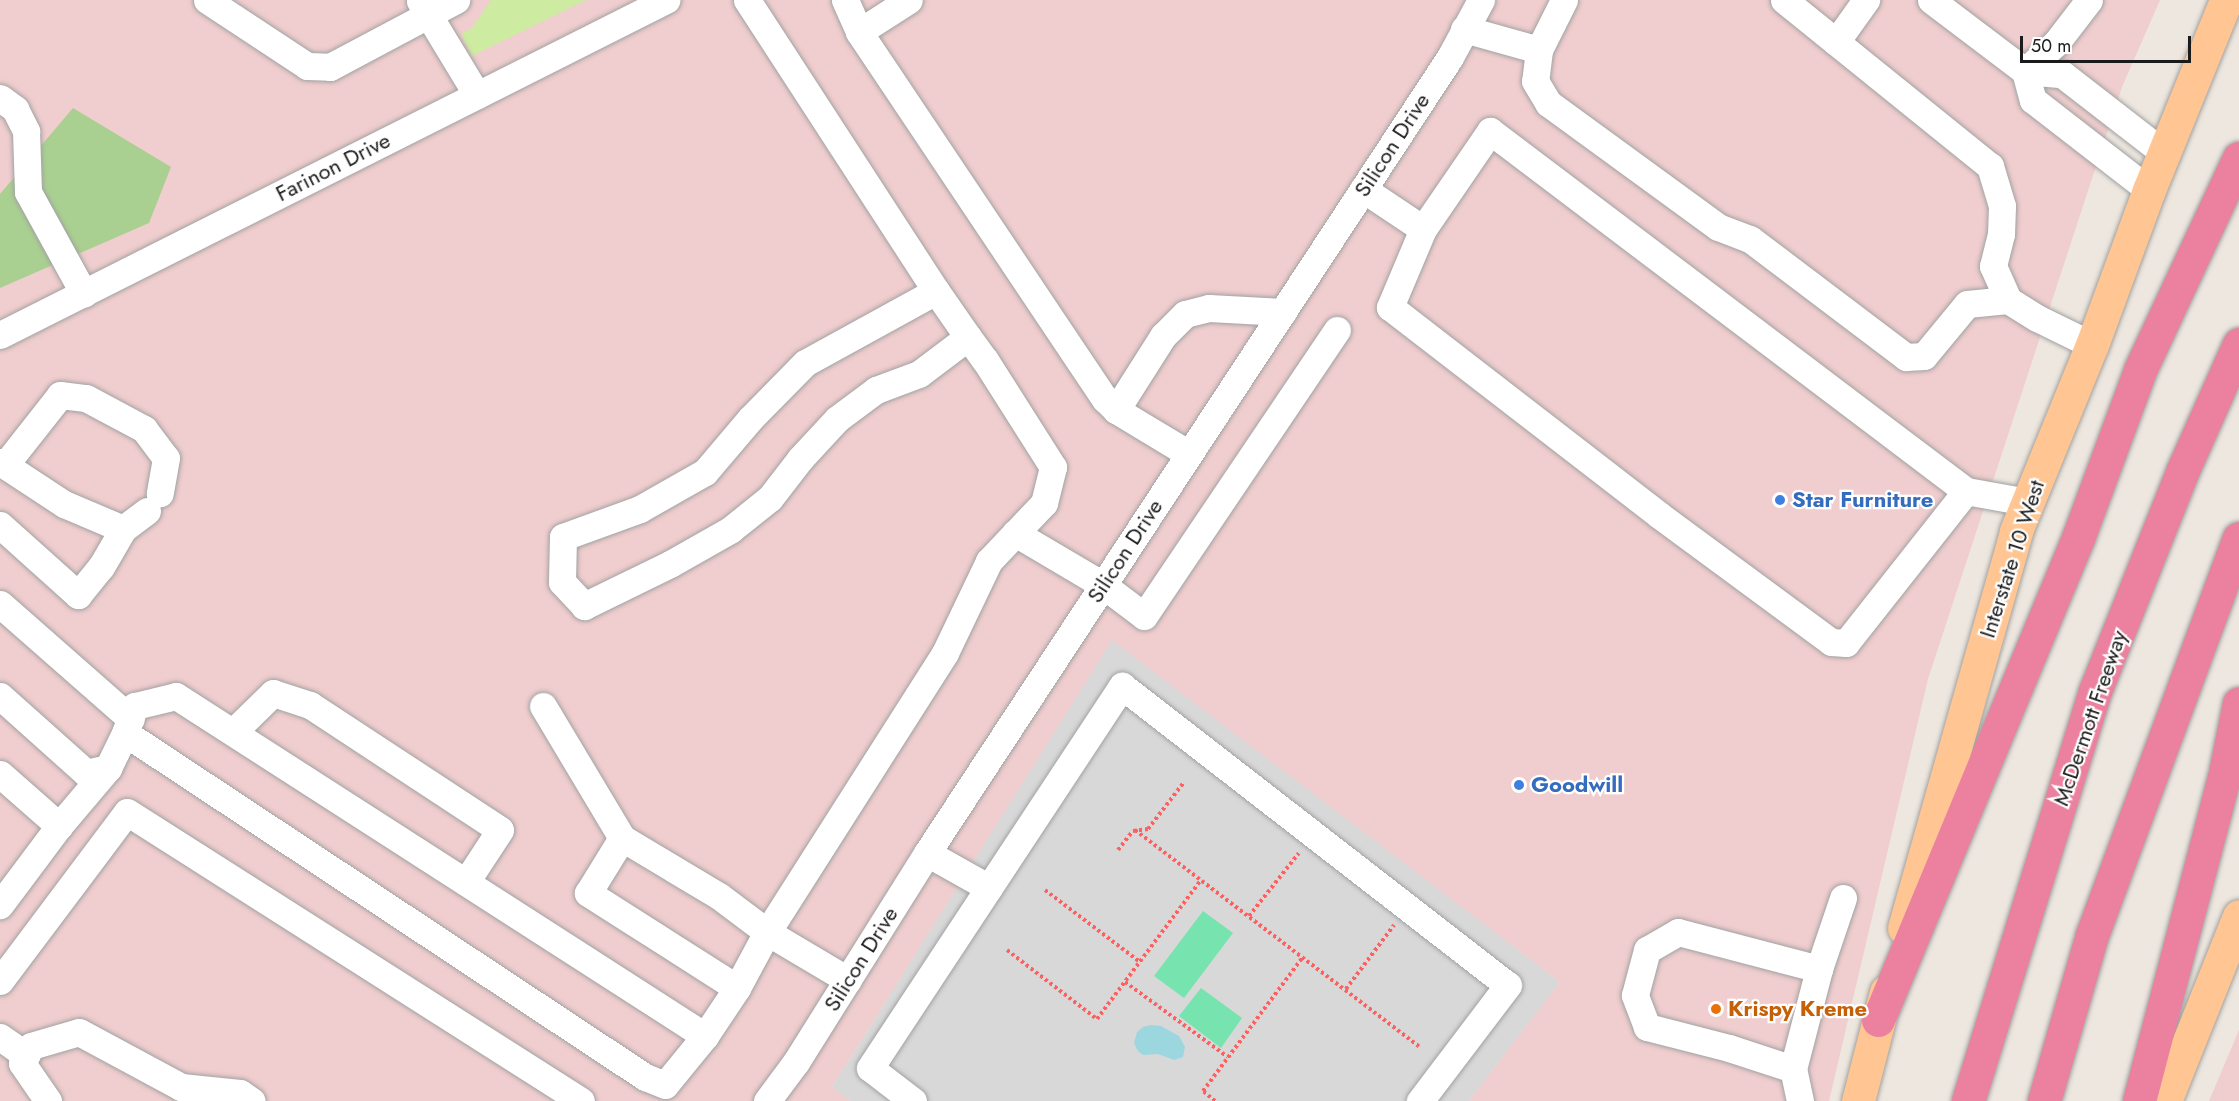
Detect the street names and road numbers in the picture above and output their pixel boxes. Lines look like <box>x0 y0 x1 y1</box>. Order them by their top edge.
street label: Silicon Drive <box>1349 88 1435 202</box>
street label: Farinon Drive <box>271 127 395 207</box>
street label: Interstate 10 West <box>1974 477 2050 641</box>
street label: Silicon Drive <box>1082 494 1168 608</box>
street label: McDermott Freeway <box>2048 627 2132 809</box>
street label: Silicon Drive <box>819 902 903 1016</box>

